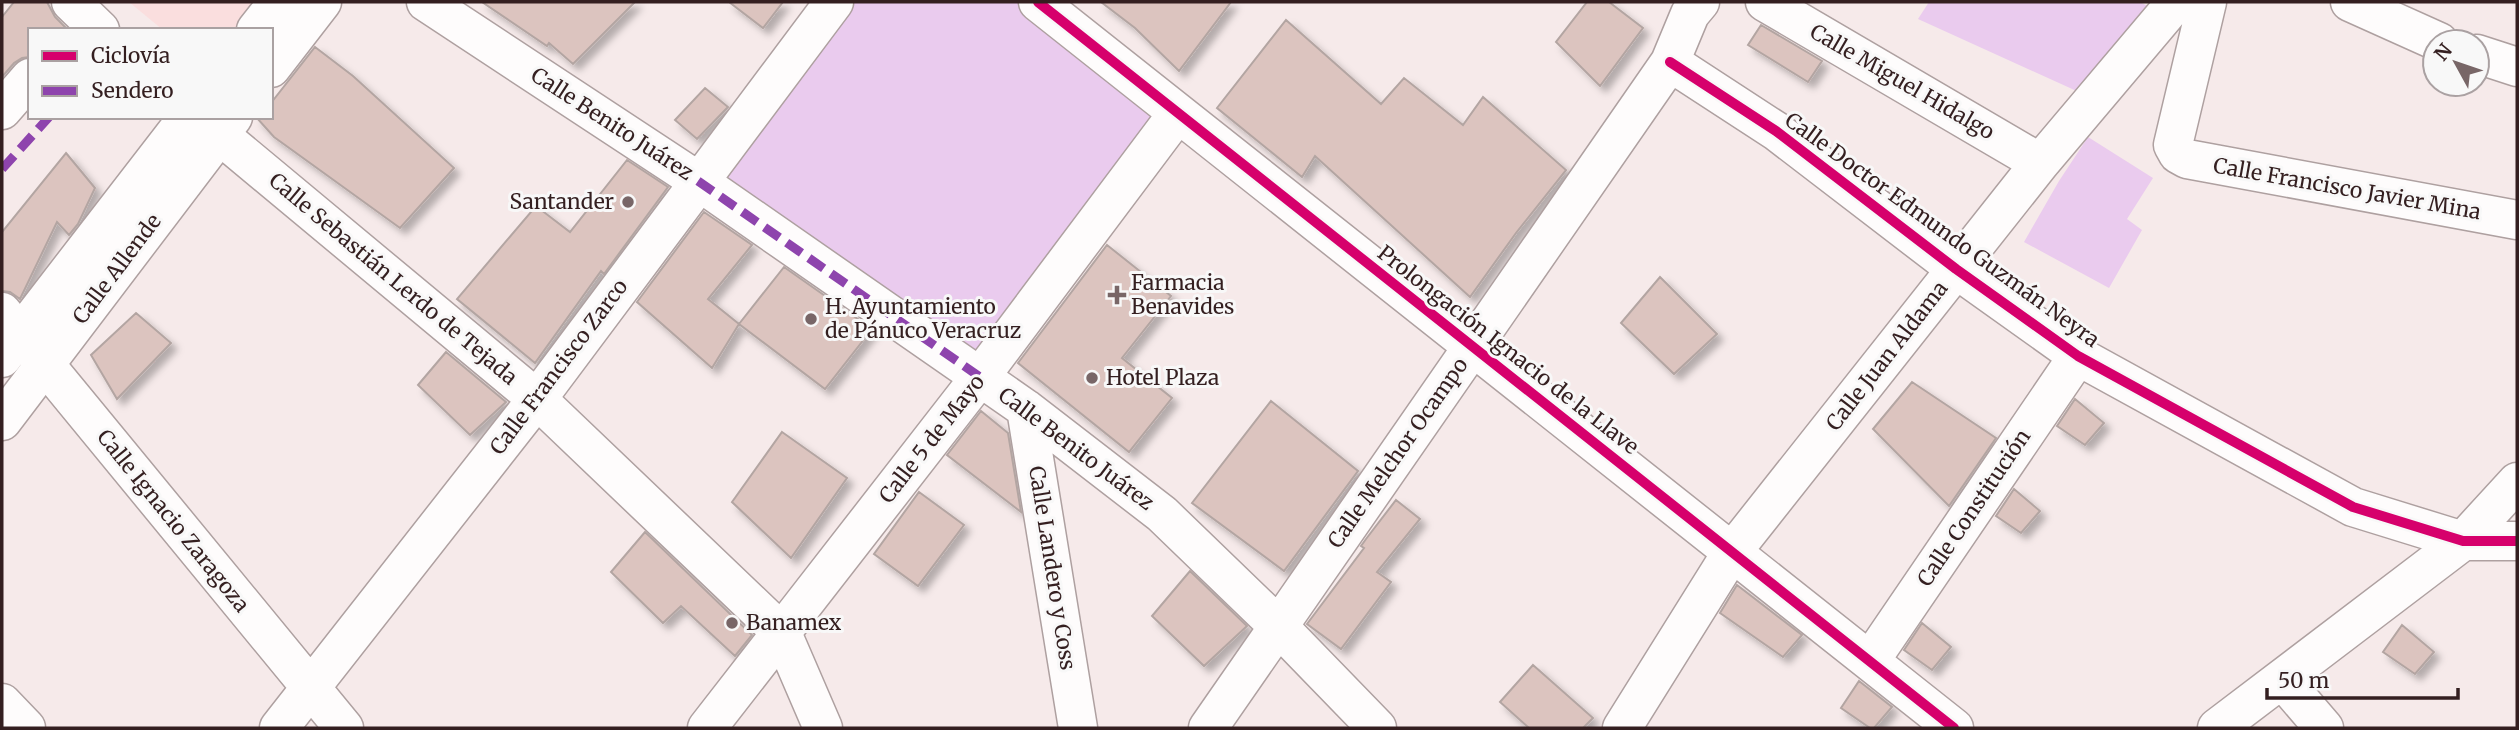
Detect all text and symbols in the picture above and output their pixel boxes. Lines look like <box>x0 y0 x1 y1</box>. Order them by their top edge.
street label: Calle Miguel Hidalgo <box>1805 18 1999 145</box>
legend <box>28 28 273 119</box>
north arrow <box>2421 28 2491 98</box>
text: N <box>2429 39 2457 66</box>
text: Ciclovía <box>91 42 170 69</box>
street label: Calle Benito Juárez <box>526 61 698 186</box>
text: Sendero <box>91 77 174 104</box>
street label: Calle Doctor Edmundo Guzmán Neyra <box>1780 106 2105 353</box>
street label: Calle Francisco Javier Mina <box>2211 152 2483 225</box>
street label: Calle Sebastián Lerdo de Tejada <box>264 167 523 391</box>
place label: Santander <box>510 188 614 215</box>
marker: Santander <box>620 194 636 210</box>
street label: Calle Allende <box>66 208 167 329</box>
street label: Prolongación Ignacio de la Llave <box>1372 239 1644 460</box>
place label: Farmacia Benavides <box>1131 269 1234 320</box>
street label: Calle Francisco Zarco <box>484 274 633 460</box>
street label: Calle Juan Aldama <box>1820 276 1953 436</box>
marker: Farmacia Benavides <box>1109 287 1125 303</box>
place label: H. Ayuntamiento de Pánuco Veracruz <box>825 293 1021 344</box>
marker: H. Ayuntamiento de Pánuco Veracruz <box>803 311 819 327</box>
street label: Calle Melchor Ocampo <box>1322 352 1474 553</box>
place label: Hotel Plaza <box>1106 364 1219 391</box>
street label: Calle 5 de Mayo <box>873 369 990 509</box>
marker: Hotel Plaza <box>1084 370 1100 386</box>
street label: Calle Benito Juárez <box>993 381 1159 516</box>
street label: Calle Ignacio Zaragoza <box>91 424 255 618</box>
street label: Calle Constitución <box>1911 424 2036 591</box>
street label: Calle Landero y Coss <box>1023 464 1082 672</box>
place label: Banamex <box>746 609 842 636</box>
marker: Banamex <box>724 615 740 631</box>
scale bar <box>2267 656 2458 700</box>
text: 50 m <box>2278 667 2329 694</box>

